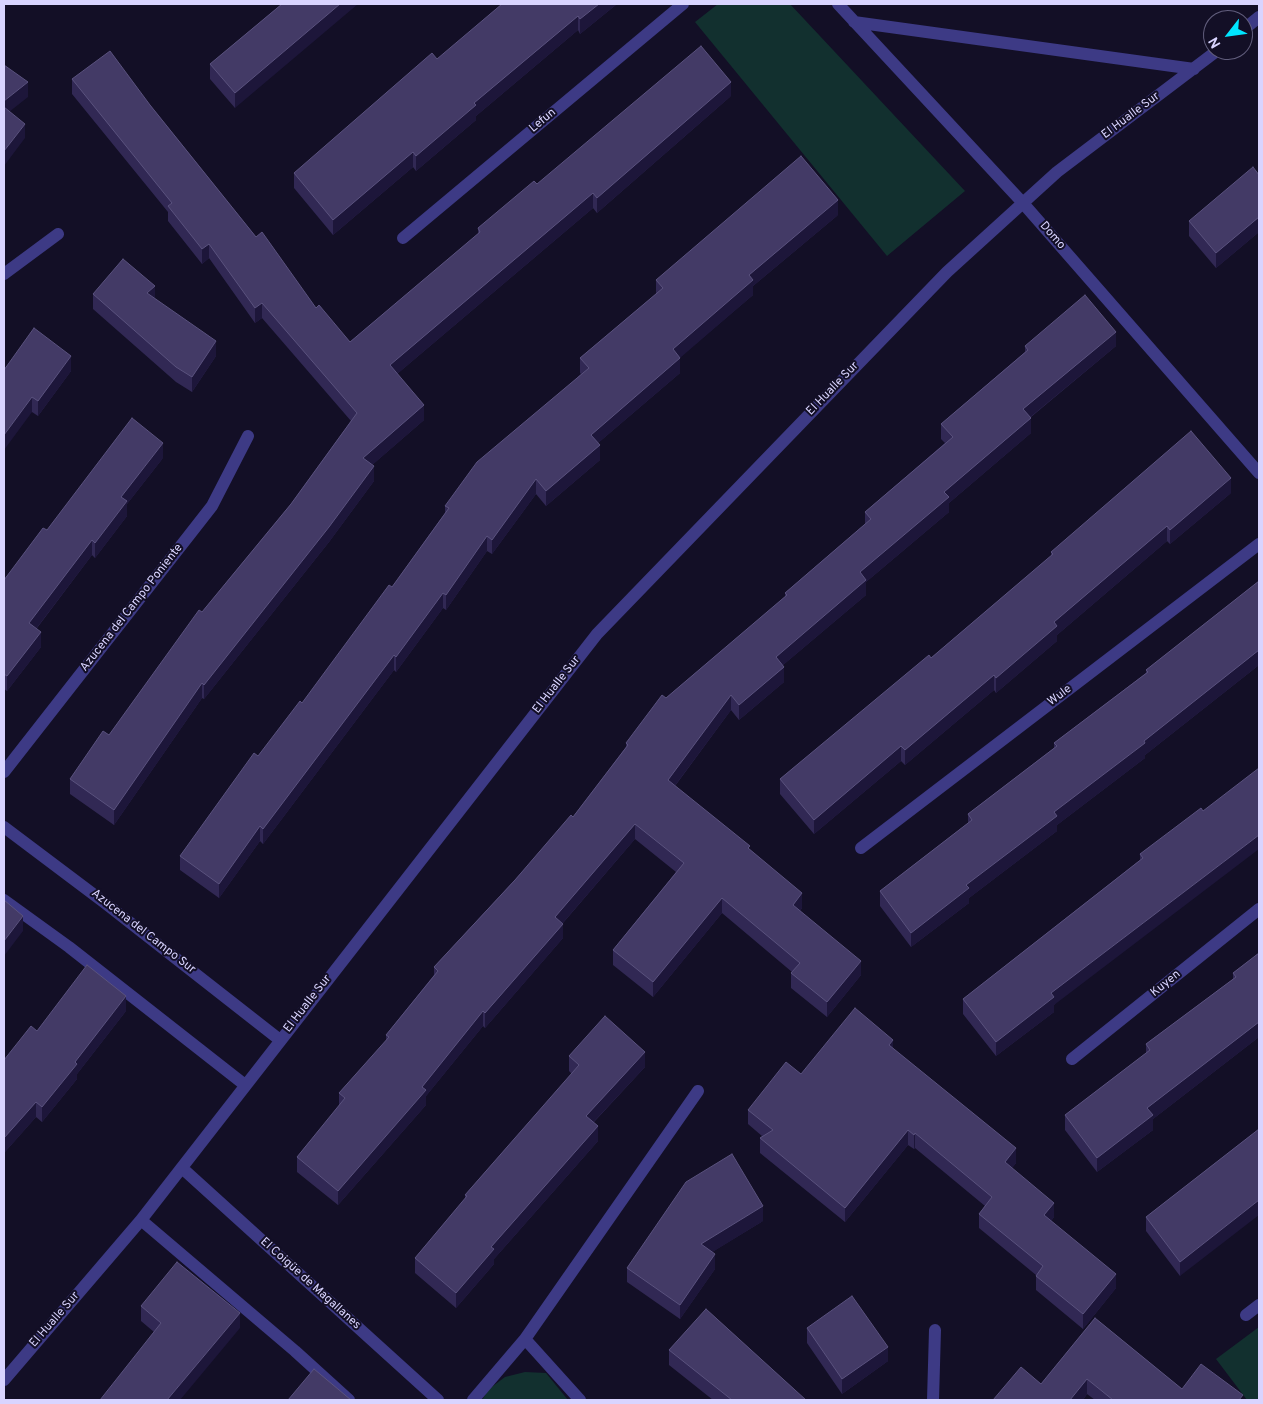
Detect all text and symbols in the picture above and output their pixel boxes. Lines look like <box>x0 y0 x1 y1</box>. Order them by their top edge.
north arrow <box>1203 10 1253 60</box>
text: N <box>1206 34 1225 51</box>
street label: El Hualle Sur <box>1099 89 1163 143</box>
street label: Lefun <box>527 106 559 136</box>
street label: Domo <box>1036 219 1068 253</box>
street label: El Hualle Sur <box>804 359 862 419</box>
street label: Azucena del Campo Poniente <box>78 541 186 675</box>
street label: El Hualle Sur <box>530 653 584 717</box>
street label: Wule <box>1045 682 1075 710</box>
street label: Azucena del Campo Sur <box>88 887 198 977</box>
street label: Kuyen <box>1148 968 1184 1000</box>
street label: El Hualle Sur <box>281 972 335 1036</box>
street label: El Coigüe de Magallanes <box>257 1235 363 1333</box>
street label: El Hualle Sur <box>27 1289 83 1351</box>

